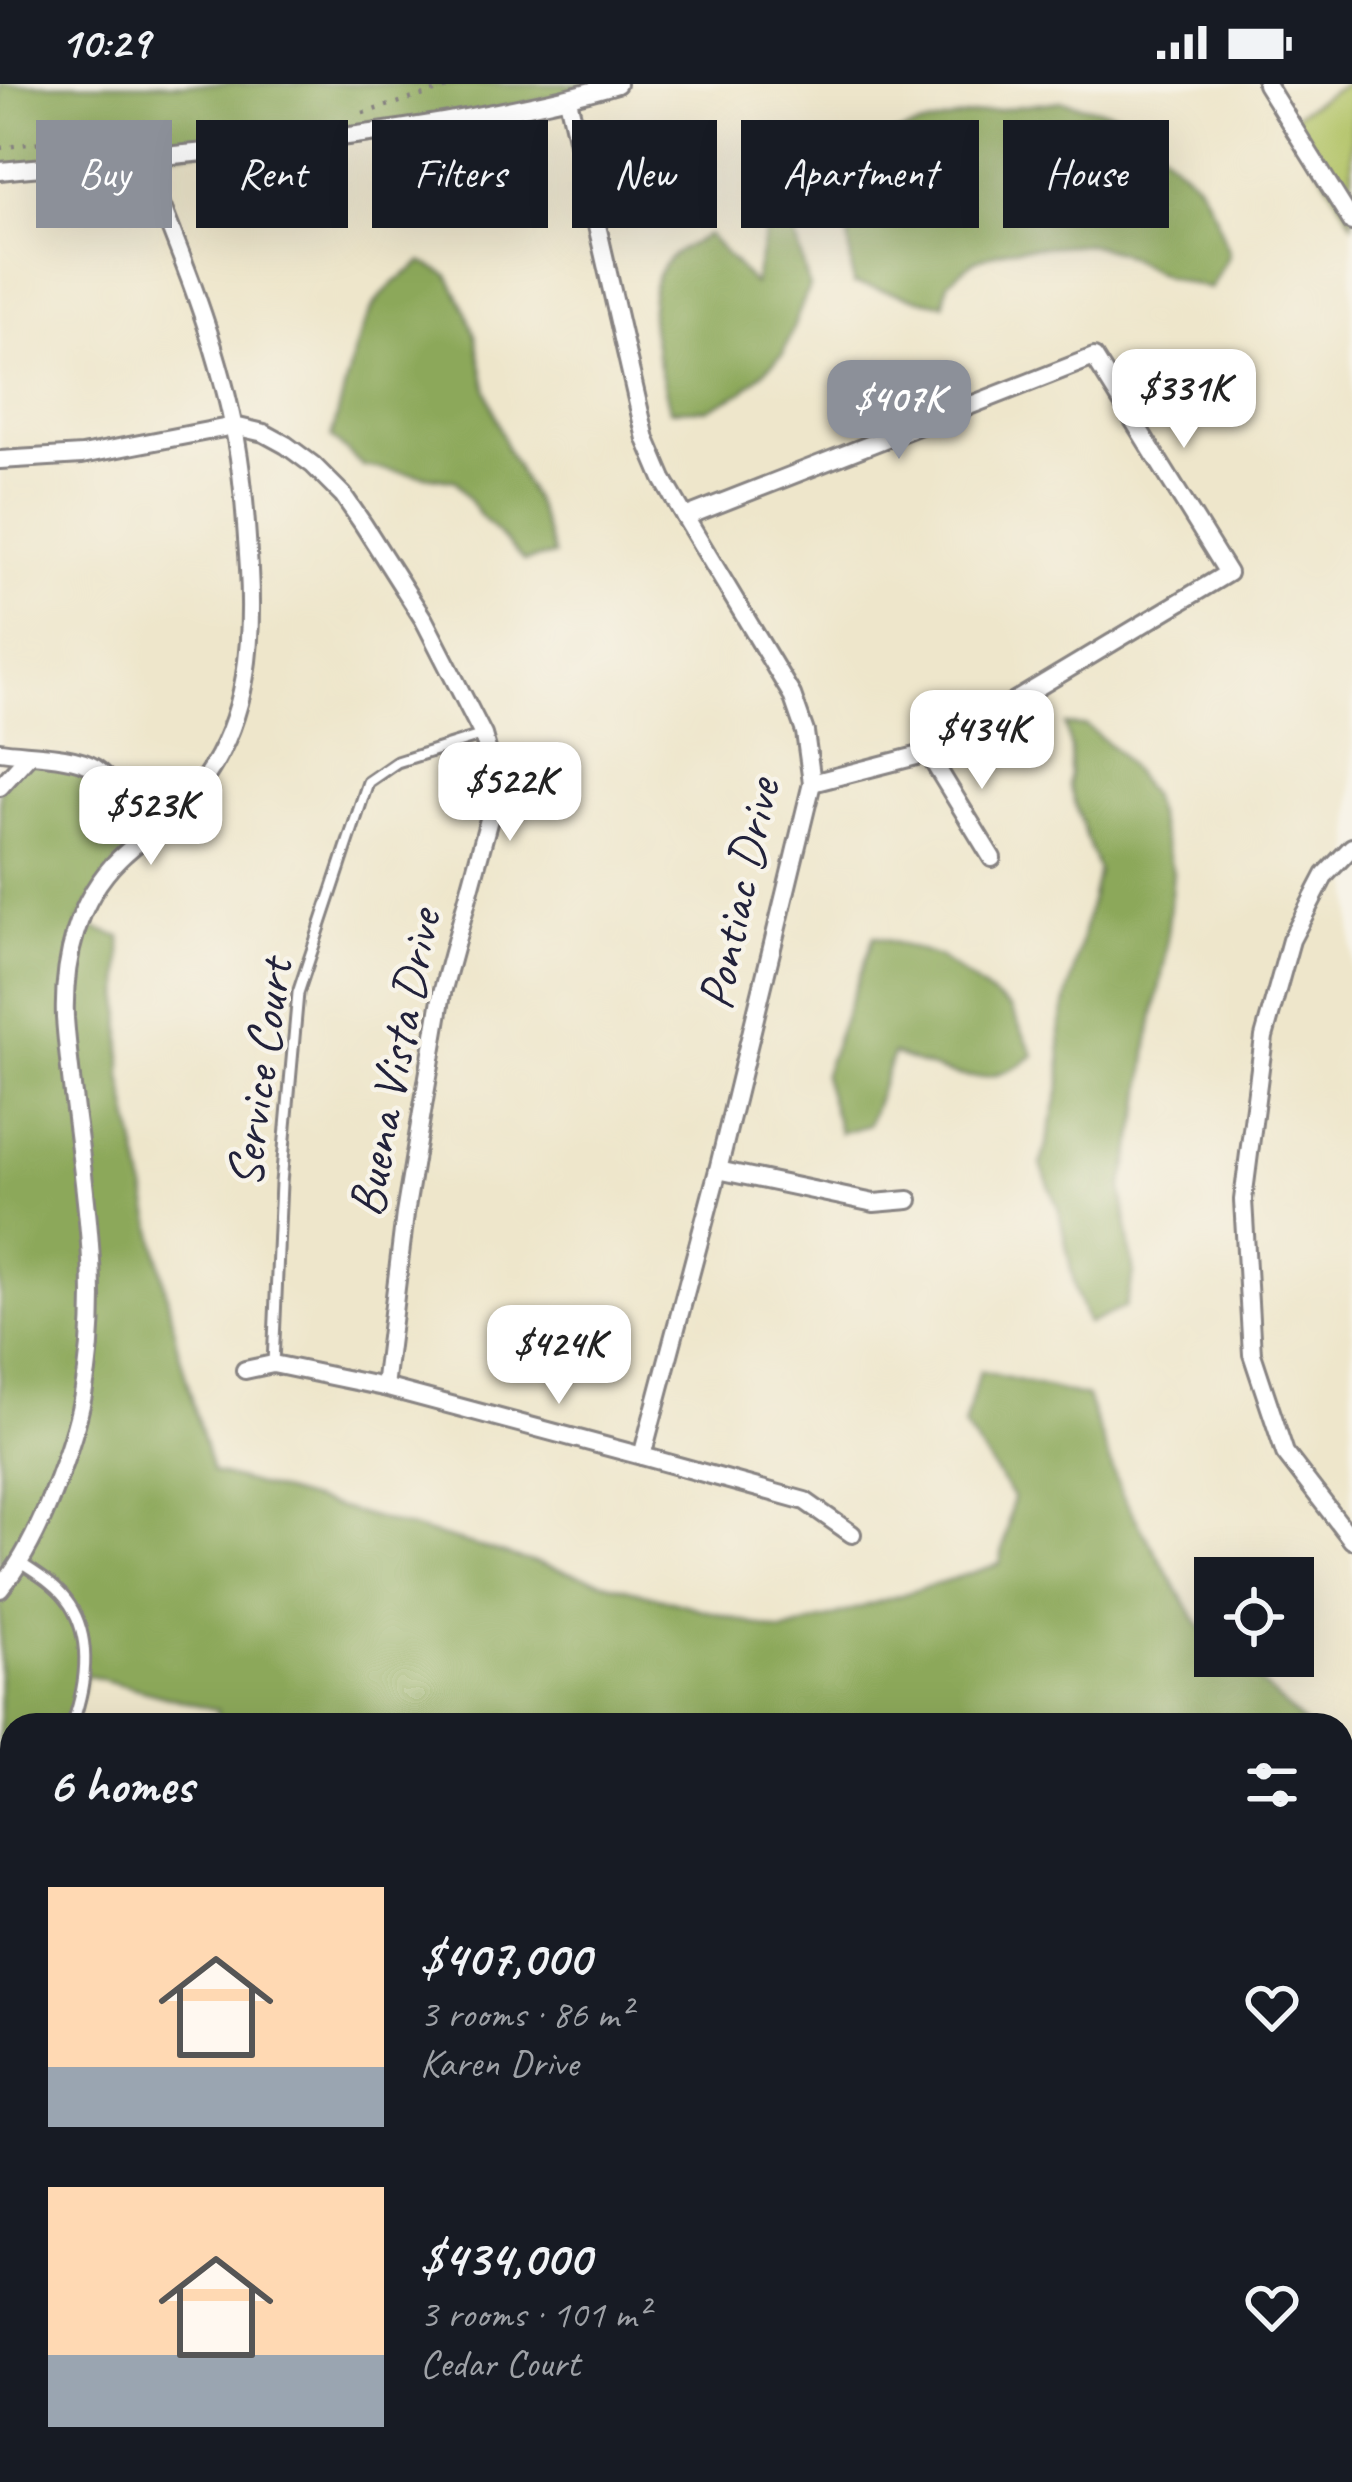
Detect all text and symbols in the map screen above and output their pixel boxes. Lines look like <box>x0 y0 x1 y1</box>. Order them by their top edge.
text: 10:29 <box>60 14 149 71</box>
chip: Buy <box>36 120 172 228</box>
chip: Rent <box>196 120 348 228</box>
chip: Filters <box>372 120 548 228</box>
chip: New <box>572 120 717 228</box>
chip: Apartment <box>741 120 979 228</box>
chip: House <box>1003 120 1169 228</box>
pin: $331K <box>1100 349 1268 451</box>
pin: $407K <box>815 360 983 462</box>
text: $331K <box>1139 363 1229 412</box>
text: $407K <box>854 374 944 423</box>
pin: $434K <box>898 690 1066 792</box>
text: $434K <box>937 704 1027 753</box>
pin: $522K <box>426 742 594 844</box>
text: $522K <box>465 756 555 805</box>
pin: $523K <box>67 766 235 868</box>
street label: Pontiac Drive <box>682 770 794 1015</box>
text: $523K <box>106 780 196 829</box>
street label: Buena Vista Drive <box>333 901 456 1222</box>
street label: Service Court <box>211 950 307 1191</box>
pin: $424K <box>475 1305 643 1407</box>
text: $424K <box>514 1319 604 1368</box>
map controls <box>1194 1557 1314 1677</box>
button: locate <box>1194 1557 1314 1677</box>
icon: filters <box>1239 1752 1305 1818</box>
text: 6 homes <box>48 1753 193 1817</box>
text: $407,000 <box>420 1926 591 1990</box>
icon: home <box>144 1935 288 2079</box>
icon: heart <box>1239 1974 1305 2040</box>
text: 3 rooms · 86 m² <box>420 1990 631 2039</box>
text: Karen Drive <box>420 2039 578 2088</box>
text: $434,000 <box>420 2226 591 2290</box>
icon: home <box>144 2235 288 2379</box>
icon: heart <box>1239 2274 1305 2340</box>
text: 3 rooms · 101 m² <box>420 2290 648 2339</box>
text: Cedar Court <box>420 2339 579 2388</box>

